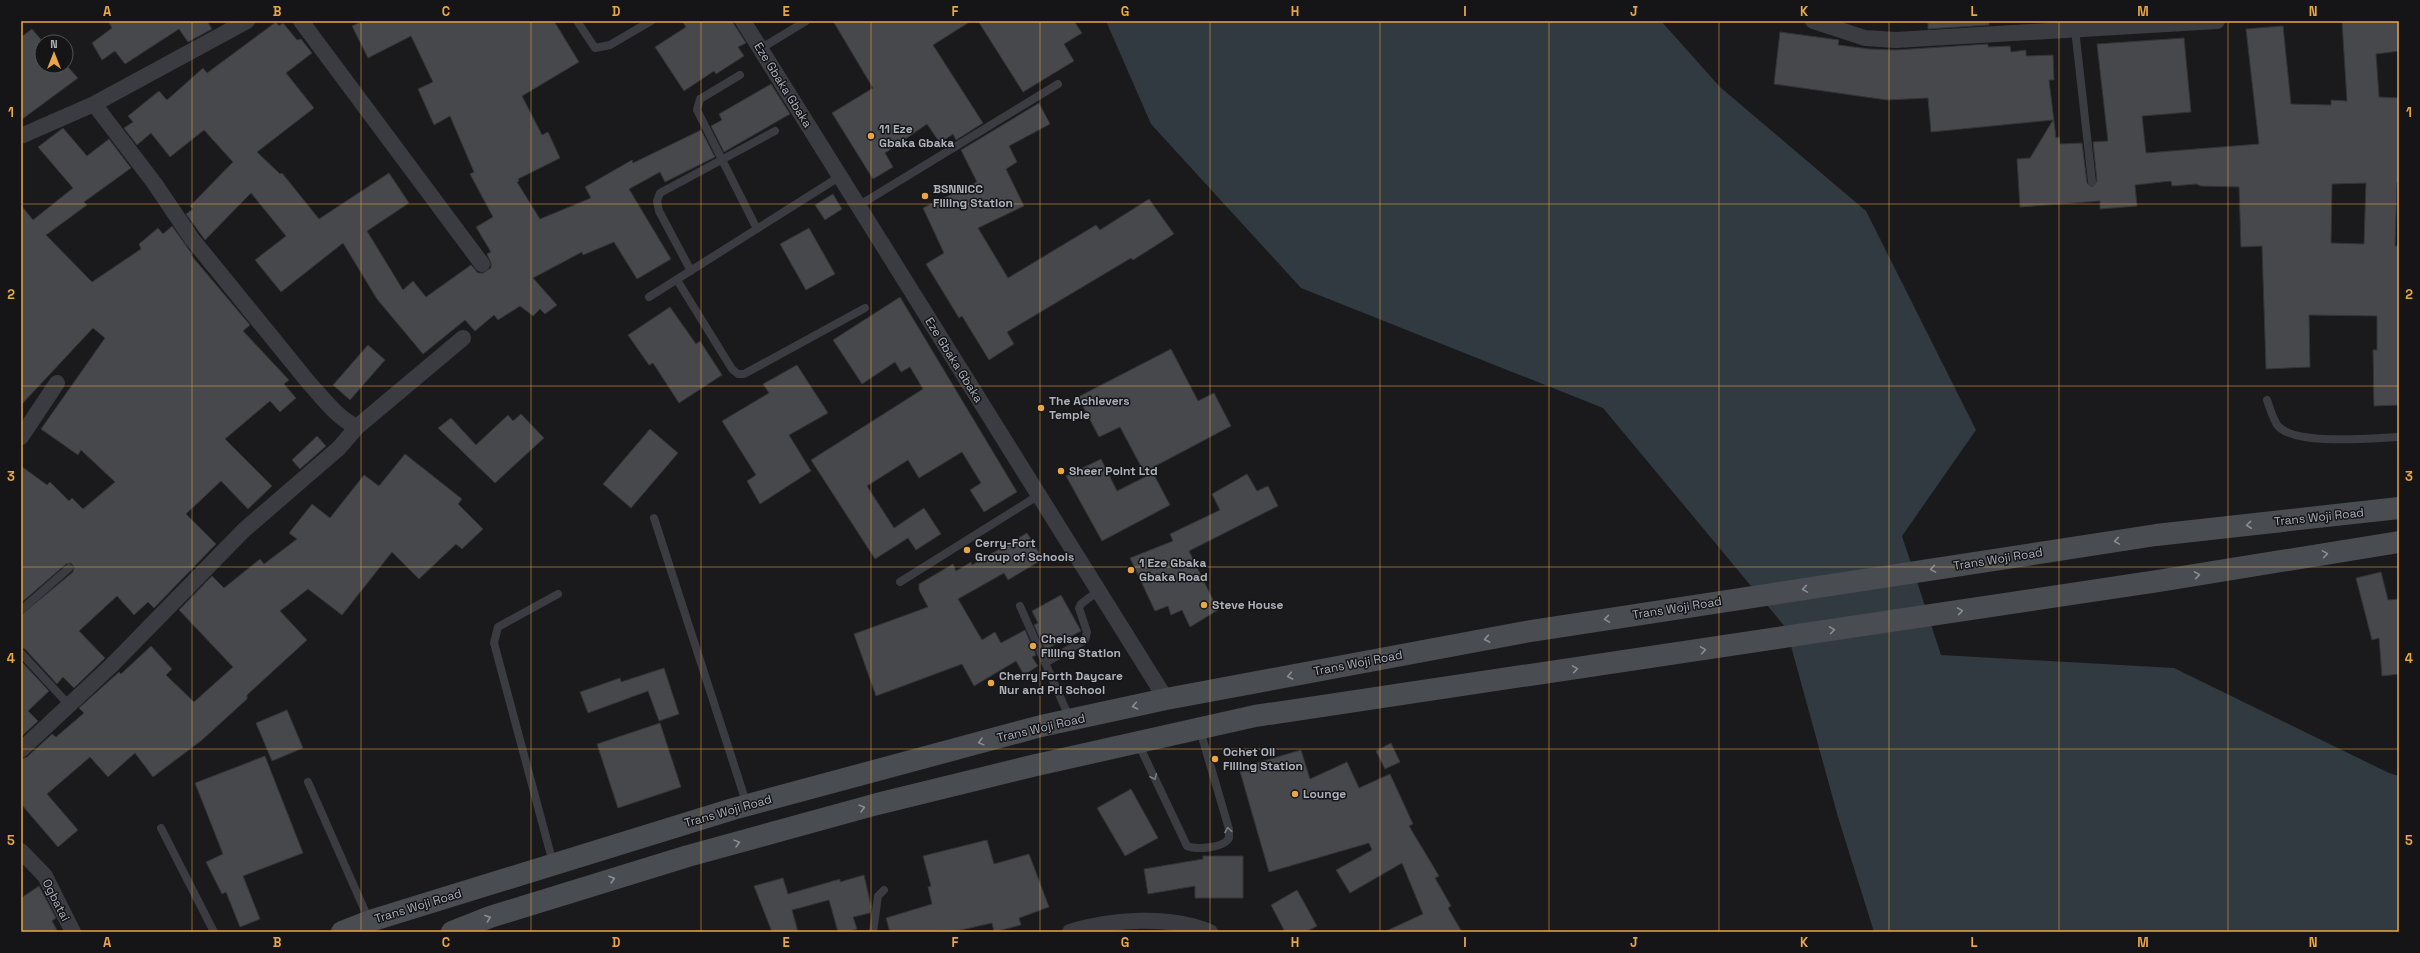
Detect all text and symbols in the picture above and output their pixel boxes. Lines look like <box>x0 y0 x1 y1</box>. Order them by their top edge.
text: A <box>103 3 112 20</box>
text: B <box>273 3 282 20</box>
text: C <box>442 3 450 20</box>
text: D <box>612 3 621 20</box>
text: E <box>782 3 790 20</box>
text: F <box>952 3 959 20</box>
text: G <box>1121 3 1129 20</box>
text: H <box>1291 3 1299 20</box>
text: I <box>1463 3 1467 20</box>
text: J <box>1630 3 1638 20</box>
text: K <box>1800 3 1809 20</box>
text: L <box>1970 3 1978 20</box>
text: M <box>2137 3 2149 20</box>
text: N <box>2309 3 2317 20</box>
north arrow <box>34 34 74 74</box>
text: N <box>50 37 58 51</box>
street label: Eze Gbaka Gbaka <box>750 39 816 131</box>
text: 1 <box>8 104 14 121</box>
text: 1 <box>2406 104 2412 121</box>
place label: 11 Eze Gbaka Gbaka <box>879 121 954 151</box>
marker: 11 Eze Gbaka Gbaka <box>866 131 876 141</box>
place label: BSNNICC Filling Station <box>933 181 1013 211</box>
marker: BSNNICC Filling Station <box>920 191 930 201</box>
text: 2 <box>7 286 15 303</box>
text: 2 <box>2405 286 2413 303</box>
street label: Eze Gbaka Gbaka <box>921 314 987 406</box>
place label: The Achievers Temple <box>1049 393 1130 423</box>
marker: The Achievers Temple <box>1036 403 1046 413</box>
place label: Sheer Point Ltd <box>1069 463 1158 479</box>
marker: Sheer Point Ltd <box>1056 466 1066 476</box>
text: 3 <box>7 468 15 485</box>
text: 3 <box>2405 468 2413 485</box>
street label: Trans Woji Road <box>2273 504 2365 530</box>
one-way arrow <box>2246 520 2252 529</box>
place label: Cerry-Fort Group of Schools <box>975 535 1074 565</box>
one-way arrow <box>2114 536 2120 545</box>
street label: Trans Woji Road <box>1952 544 2044 574</box>
marker: Cerry-Fort Group of Schools <box>962 545 972 555</box>
one-way arrow <box>2322 550 2328 559</box>
place label: 1 Eze Gbaka Gbaka Road <box>1139 555 1208 585</box>
one-way arrow <box>1930 564 1936 573</box>
marker: 1 Eze Gbaka Gbaka Road <box>1126 565 1136 575</box>
one-way arrow <box>2194 571 2200 580</box>
one-way arrow <box>1802 584 1808 593</box>
street label: Trans Woji Road <box>1631 593 1723 623</box>
place label: Steve House <box>1212 597 1284 613</box>
marker: Steve House <box>1199 600 1209 610</box>
one-way arrow <box>1957 607 1963 616</box>
one-way arrow <box>1604 614 1610 623</box>
one-way arrow <box>1829 626 1835 635</box>
place label: Chelsea Filling Station <box>1041 631 1121 661</box>
one-way arrow <box>1484 634 1490 643</box>
marker: Chelsea Filling Station <box>1028 641 1038 651</box>
one-way arrow <box>1700 646 1706 655</box>
street label: Trans Woji Road <box>1312 647 1404 679</box>
text: 4 <box>7 650 15 667</box>
text: 4 <box>2405 650 2413 667</box>
one-way arrow <box>1572 665 1578 674</box>
place label: Cherry Forth Daycare Nur and Pri School <box>999 668 1123 698</box>
one-way arrow <box>1287 671 1293 680</box>
marker: Cherry Forth Daycare Nur and Pri School <box>986 678 996 688</box>
one-way arrow <box>1132 702 1138 710</box>
street label: Trans Woji Road <box>995 710 1087 746</box>
one-way arrow <box>978 737 985 746</box>
place label: Ochet Oil Filling Station <box>1223 744 1303 774</box>
marker: Ochet Oil Filling Station <box>1210 754 1220 764</box>
one-way arrow <box>1149 773 1157 781</box>
place label: Lounge <box>1303 786 1346 802</box>
marker: Lounge <box>1290 789 1300 799</box>
street label: Trans Woji Road <box>682 791 774 831</box>
one-way arrow <box>859 804 866 813</box>
one-way arrow <box>1224 827 1233 833</box>
text: 5 <box>7 832 15 849</box>
text: 5 <box>2405 832 2413 849</box>
one-way arrow <box>733 839 740 848</box>
street label: Ogbatai <box>39 876 73 924</box>
one-way arrow <box>609 876 616 884</box>
street label: Trans Woji Road <box>373 885 463 927</box>
one-way arrow <box>485 915 492 923</box>
text: A <box>103 934 112 951</box>
text: B <box>273 934 282 951</box>
text: C <box>442 934 450 951</box>
text: D <box>612 934 621 951</box>
text: E <box>782 934 790 951</box>
text: F <box>952 934 959 951</box>
text: G <box>1121 934 1129 951</box>
text: H <box>1291 934 1299 951</box>
text: I <box>1463 934 1467 951</box>
text: J <box>1630 934 1638 951</box>
text: K <box>1800 934 1809 951</box>
text: L <box>1970 934 1978 951</box>
text: M <box>2137 934 2149 951</box>
text: N <box>2309 934 2317 951</box>

